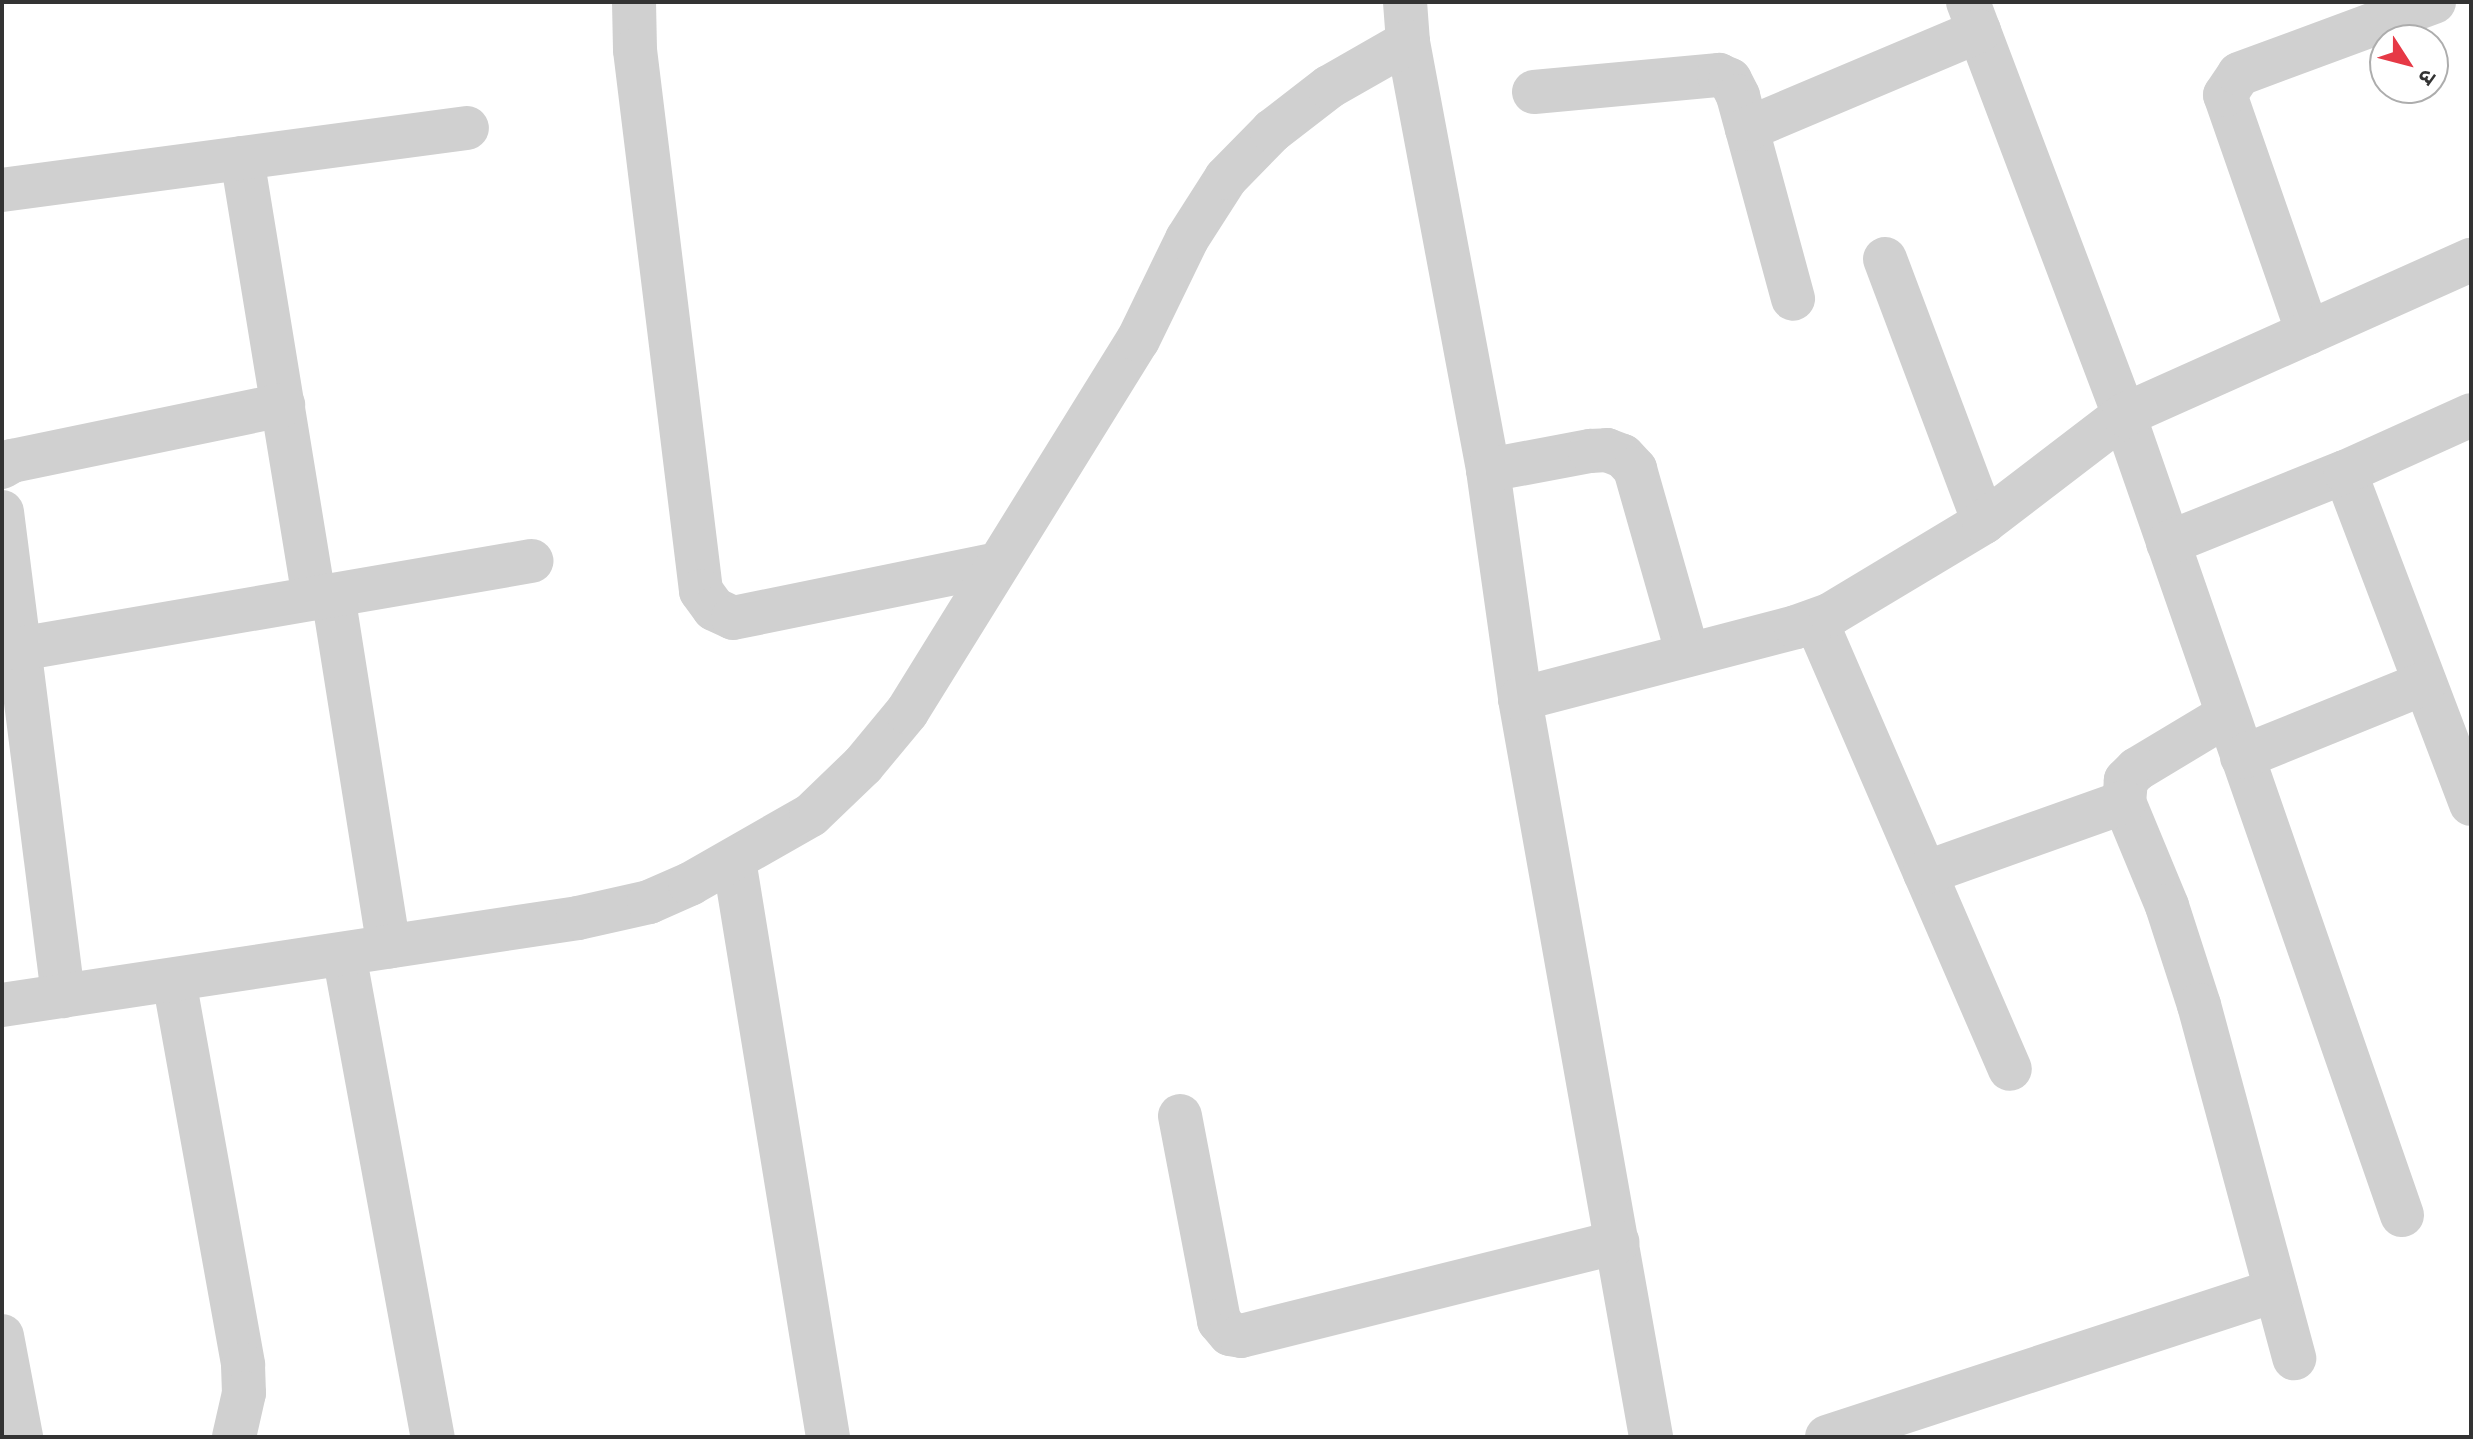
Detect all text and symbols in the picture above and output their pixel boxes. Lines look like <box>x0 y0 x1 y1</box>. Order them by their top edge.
north arrow <box>2369 24 2449 104</box>
text: उ <box>2413 65 2441 90</box>

